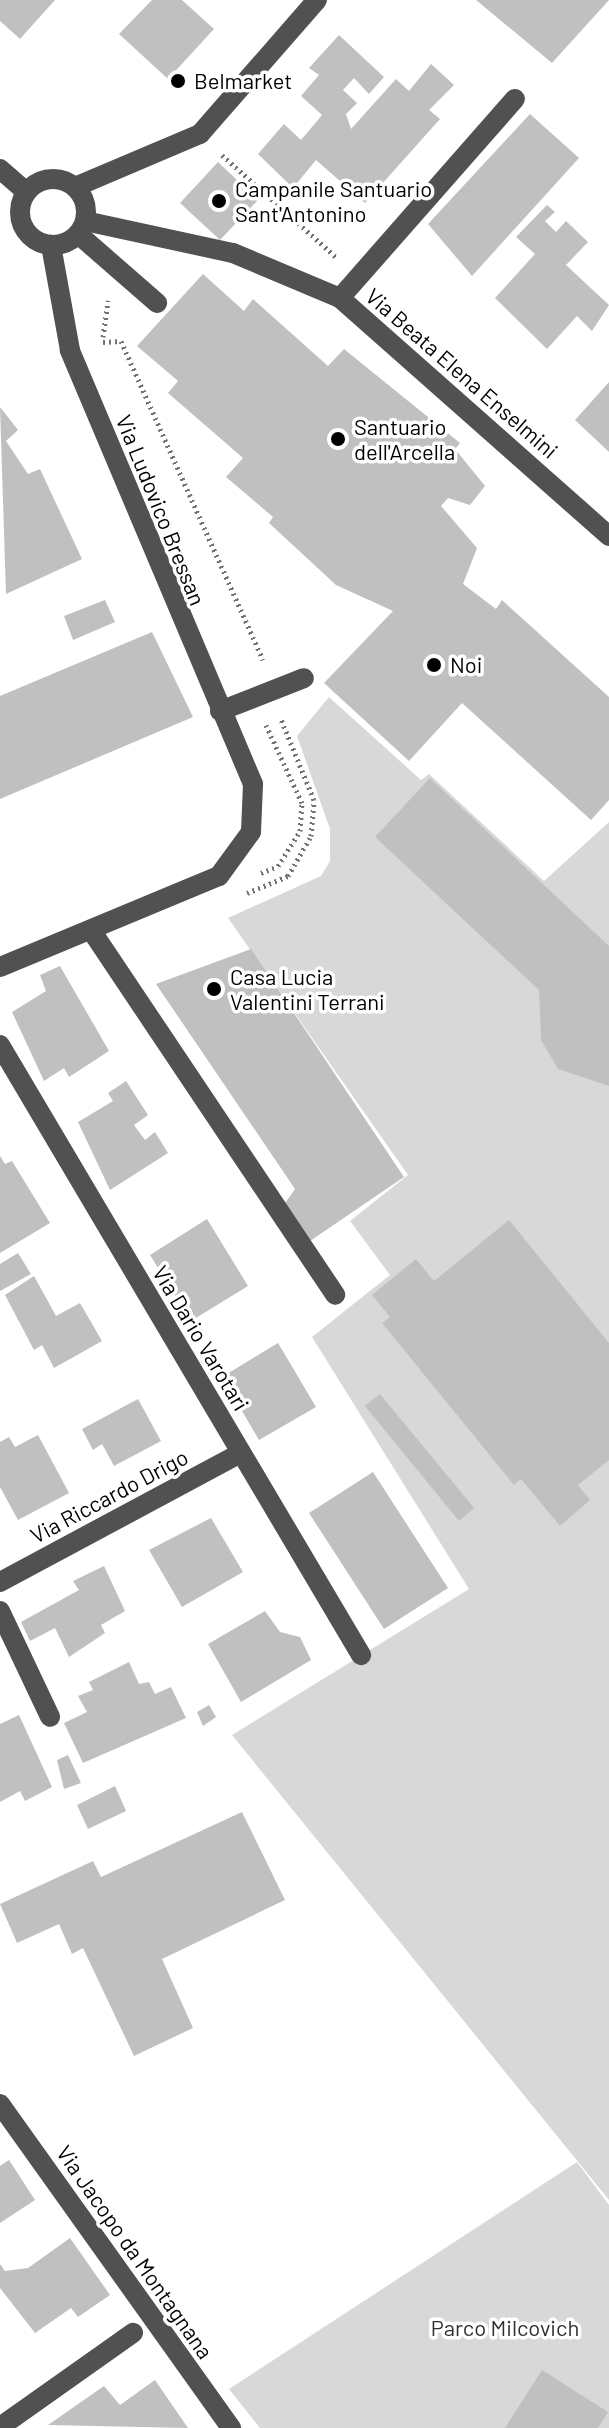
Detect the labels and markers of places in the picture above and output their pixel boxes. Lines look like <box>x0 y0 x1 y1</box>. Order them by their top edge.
place label: Belmarket <box>194 68 292 94</box>
marker: Belmarket <box>169 72 187 90</box>
place label: Campanile Santuario Sant'Antonino <box>235 175 432 226</box>
marker: Campanile Santuario Sant'Antonino <box>210 192 228 210</box>
place label: Santuario dell'Arcella <box>354 413 455 464</box>
marker: Santuario dell'Arcella <box>329 430 347 448</box>
place label: Noi <box>450 652 482 678</box>
marker: Noi <box>425 656 443 674</box>
place label: Casa Lucia Valentini Terrani <box>230 963 385 1014</box>
marker: Casa Lucia Valentini Terrani <box>205 980 223 998</box>

